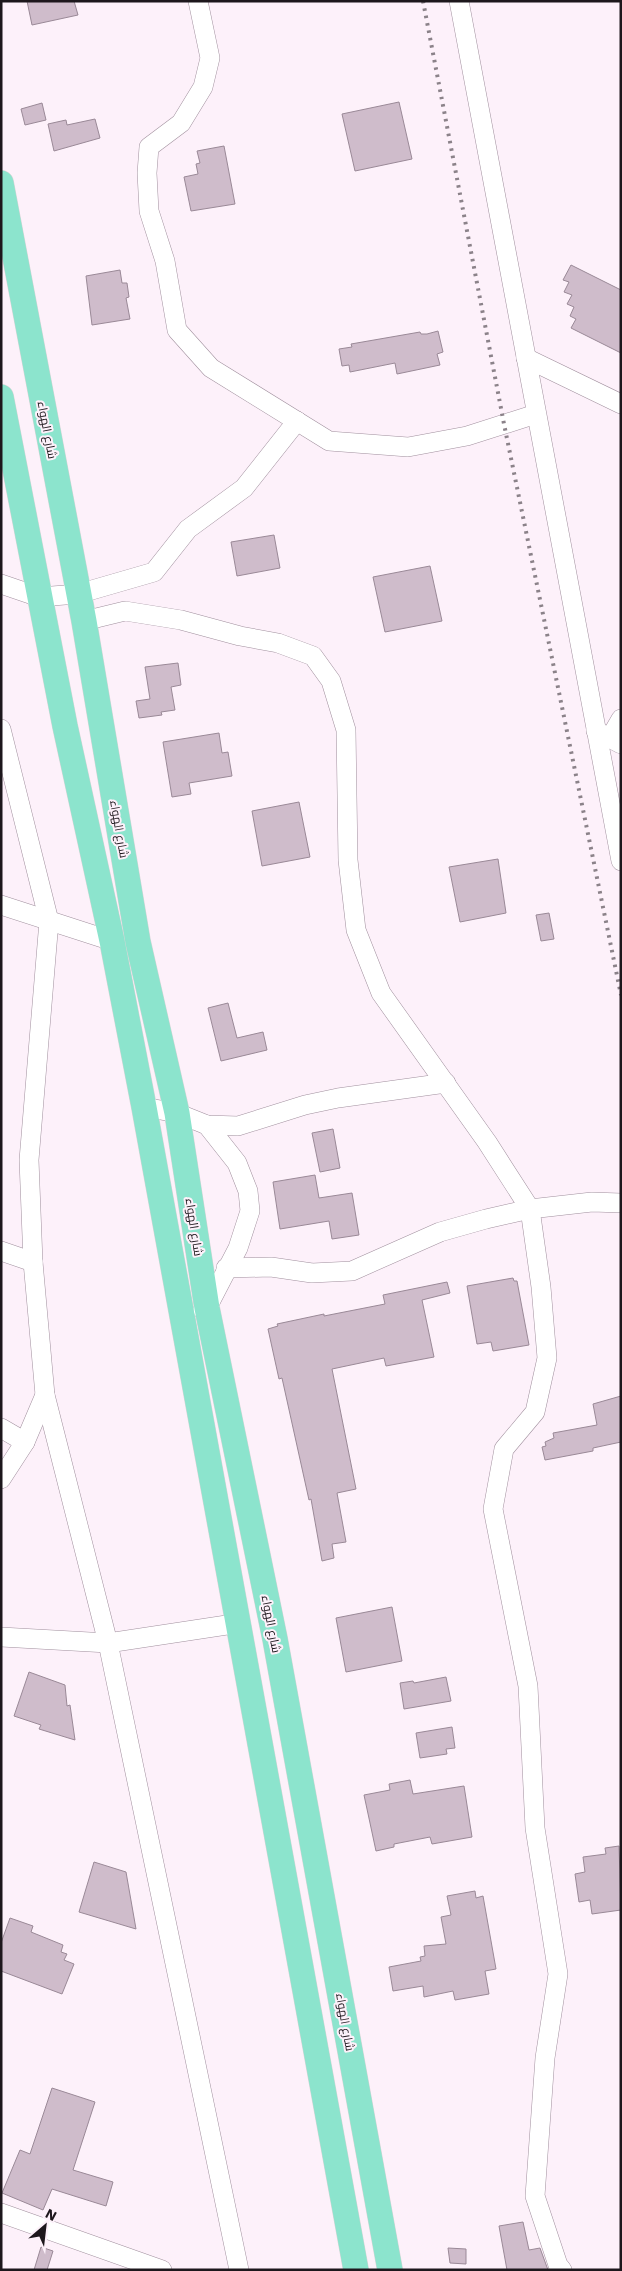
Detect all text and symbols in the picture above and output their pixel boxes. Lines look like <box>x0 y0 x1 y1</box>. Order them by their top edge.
street label: شارع الهواء <box>34 400 59 460</box>
street label: شارع الهواء <box>106 799 131 859</box>
street label: شارع الهواء <box>182 1197 205 1257</box>
street label: شارع الهواء <box>258 1594 283 1654</box>
street label: شارع الهواء <box>332 1992 357 2052</box>
north arrow <box>20 2201 70 2251</box>
text: N <box>43 2205 59 2224</box>

